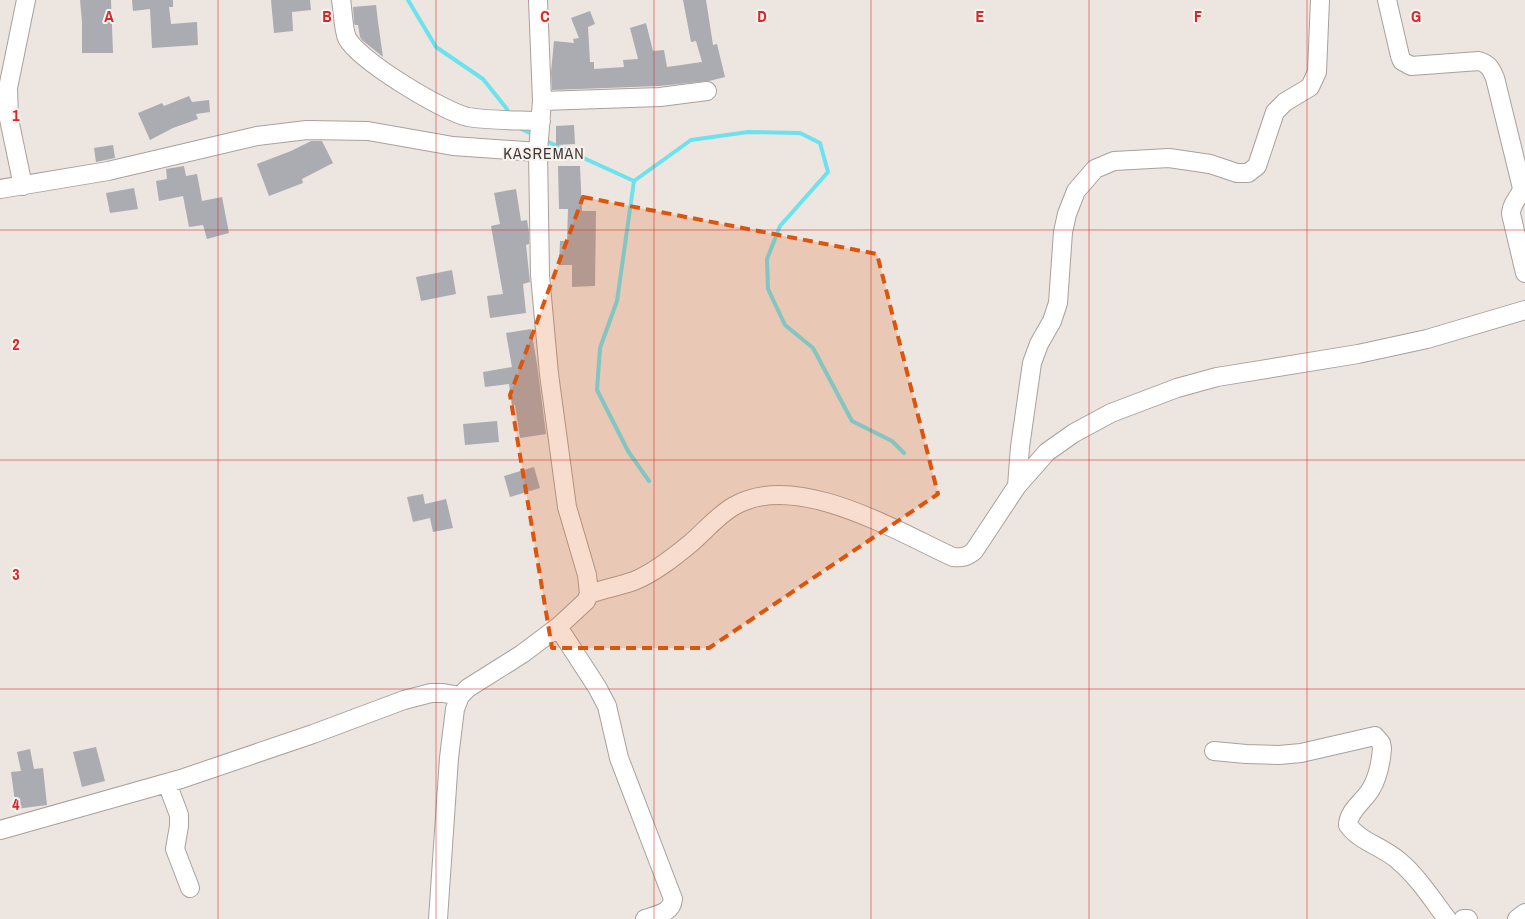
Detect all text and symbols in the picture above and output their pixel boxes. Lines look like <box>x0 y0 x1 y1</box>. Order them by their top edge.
text: A <box>104 5 114 27</box>
text: B <box>322 5 332 27</box>
text: C <box>540 5 550 27</box>
text: D <box>757 5 767 27</box>
text: E <box>976 5 985 27</box>
text: F <box>1194 5 1202 27</box>
text: G <box>1411 5 1421 27</box>
text: 1 <box>12 104 20 126</box>
district label: KASREMAN <box>503 142 585 164</box>
text: 2 <box>12 333 20 355</box>
text: 3 <box>12 563 20 585</box>
text: 4 <box>12 793 20 815</box>

